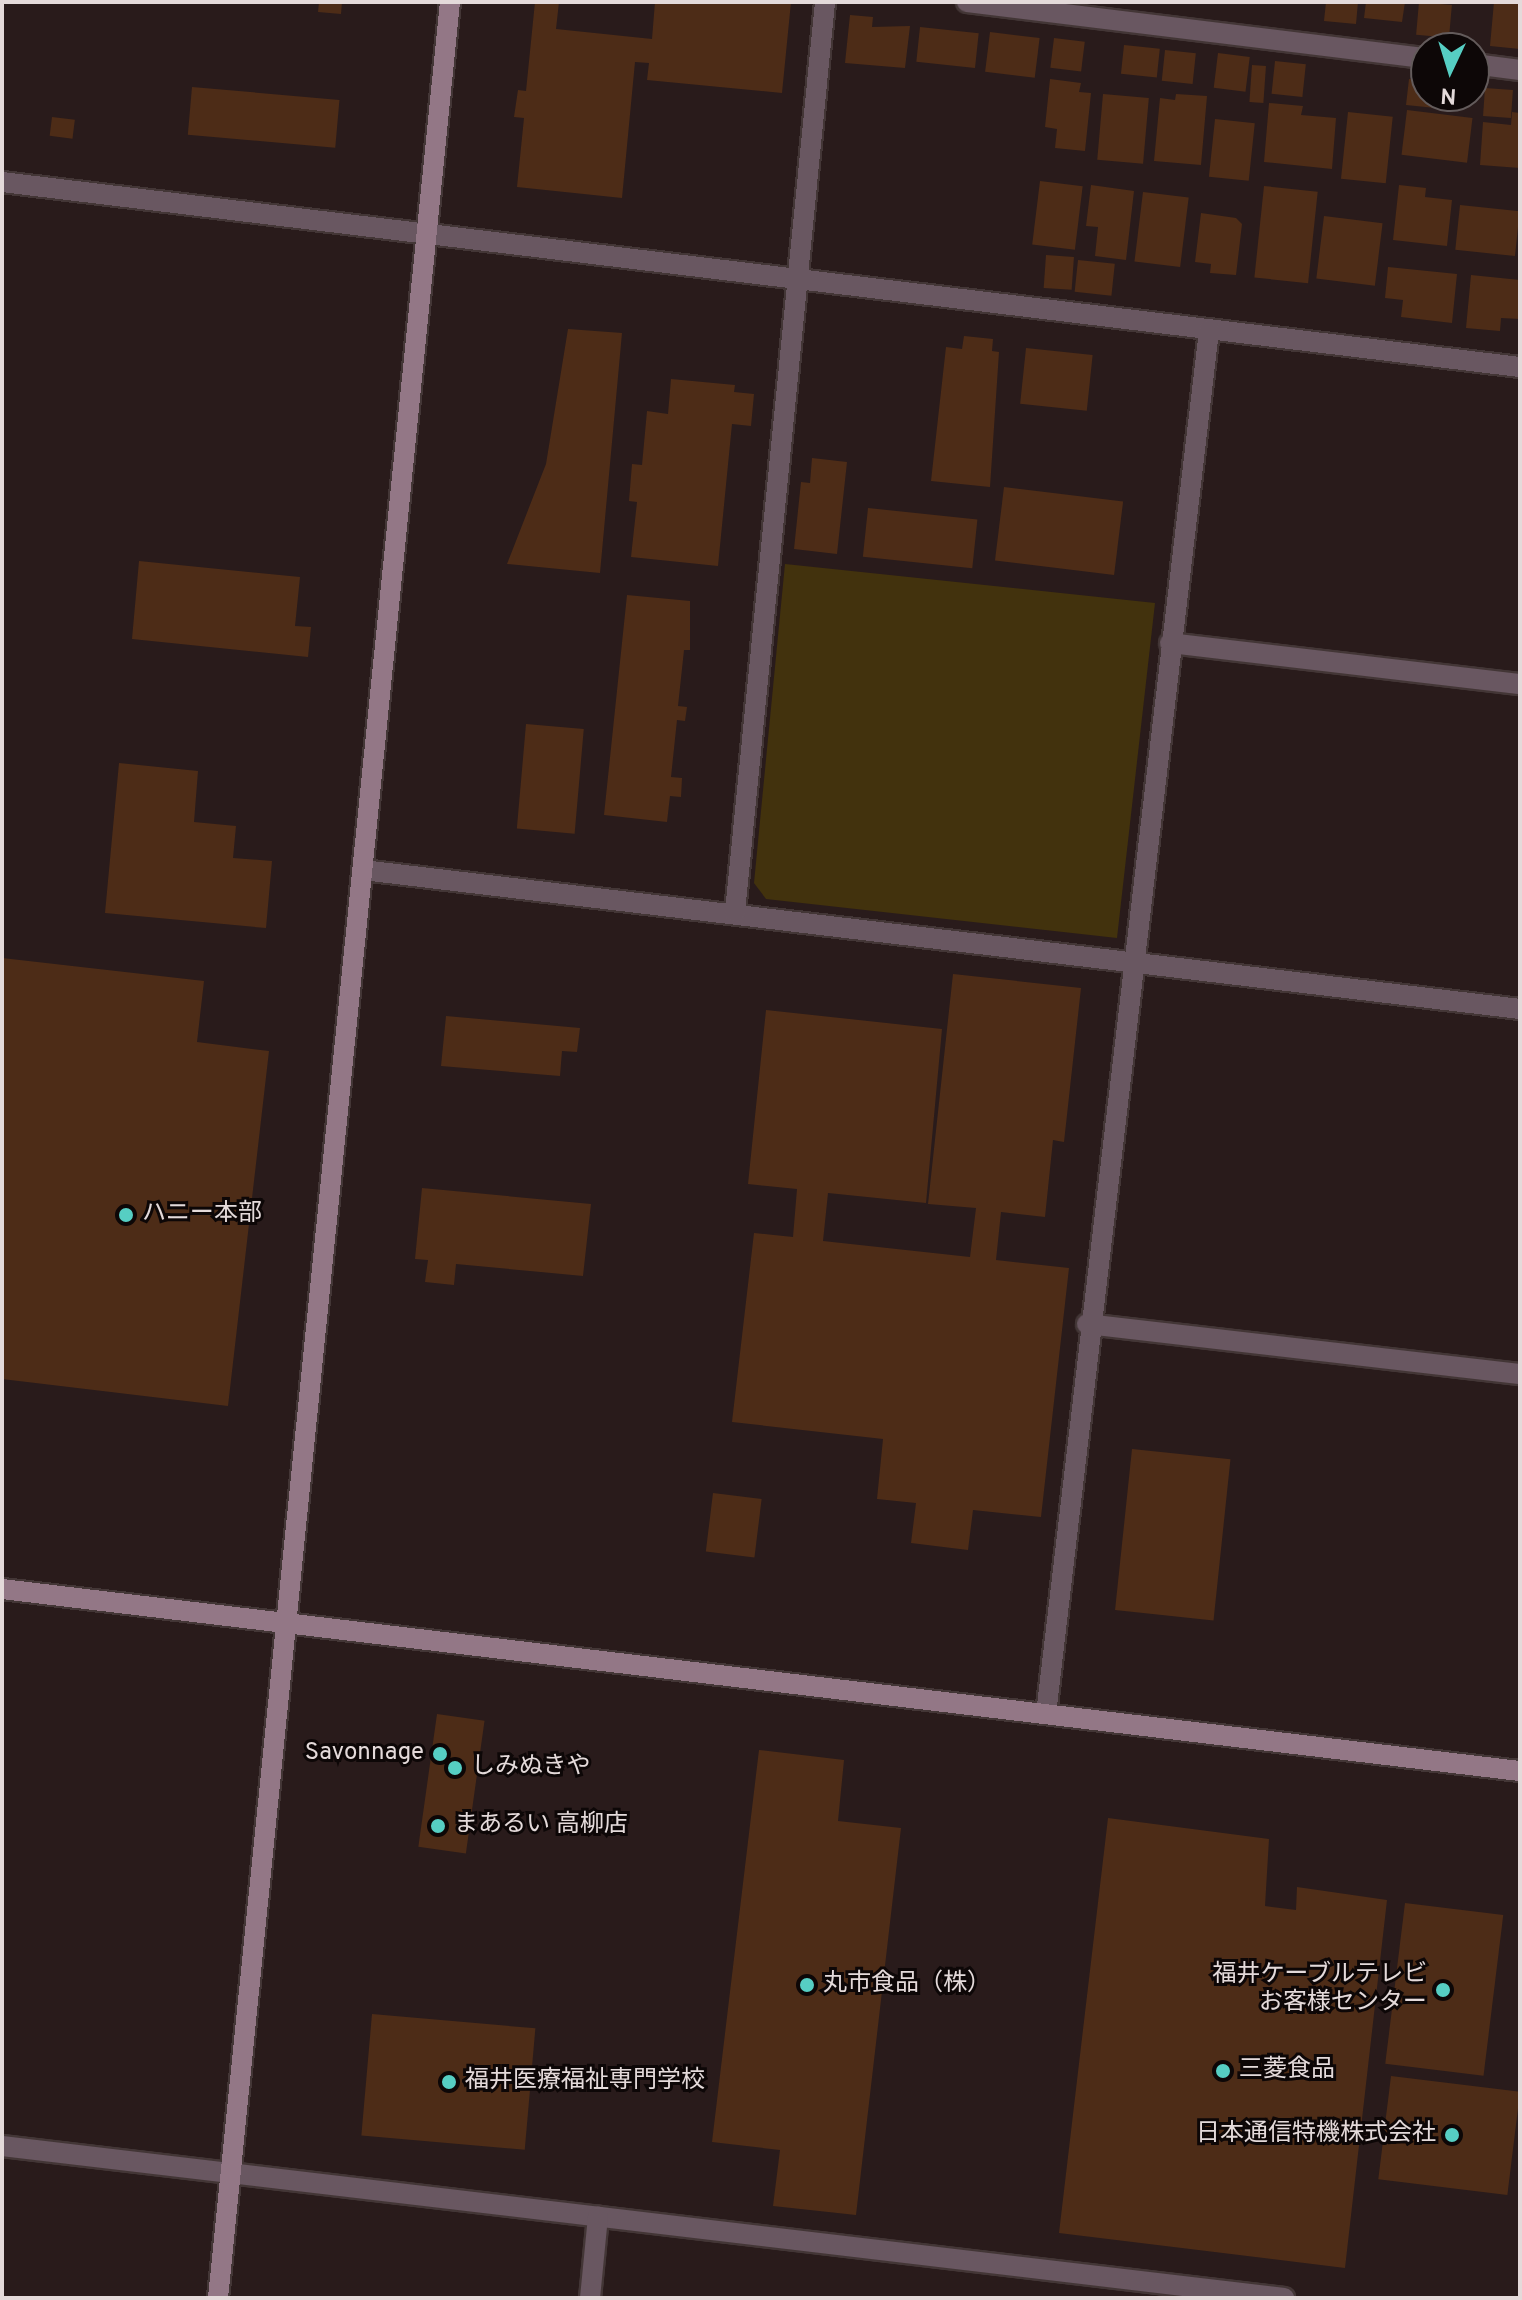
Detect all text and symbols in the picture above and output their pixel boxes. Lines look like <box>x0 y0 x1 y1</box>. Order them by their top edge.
north arrow <box>1410 32 1490 112</box>
text: N <box>1440 80 1457 108</box>
place label: ハニー本部 <box>142 1201 262 1229</box>
marker: ハニー本部 <box>117 1206 135 1224</box>
place label: Savonnage <box>305 1740 424 1768</box>
marker: Savonnage <box>431 1745 449 1763</box>
place label: しみぬきや <box>471 1754 591 1782</box>
marker: しみぬきや <box>446 1759 464 1777</box>
place label: まあるい 高柳店 <box>454 1812 628 1840</box>
marker: まあるい 高柳店 <box>429 1817 447 1835</box>
place label: 福井ケーブルテレビ お客様センター <box>1211 1962 1427 2018</box>
place label: 丸市食品（株） <box>823 1971 991 1999</box>
marker: 丸市食品（株） <box>798 1976 816 1994</box>
marker: 福井ケーブルテレビ お客様センター <box>1434 1981 1452 1999</box>
place label: 三菱食品 <box>1239 2057 1335 2085</box>
marker: 三菱食品 <box>1214 2062 1232 2080</box>
place label: 福井医療福祉専門学校 <box>465 2068 705 2096</box>
marker: 福井医療福祉専門学校 <box>440 2073 458 2091</box>
place label: 日本通信特機株式会社 <box>1196 2121 1436 2149</box>
marker: 日本通信特機株式会社 <box>1443 2126 1461 2144</box>

